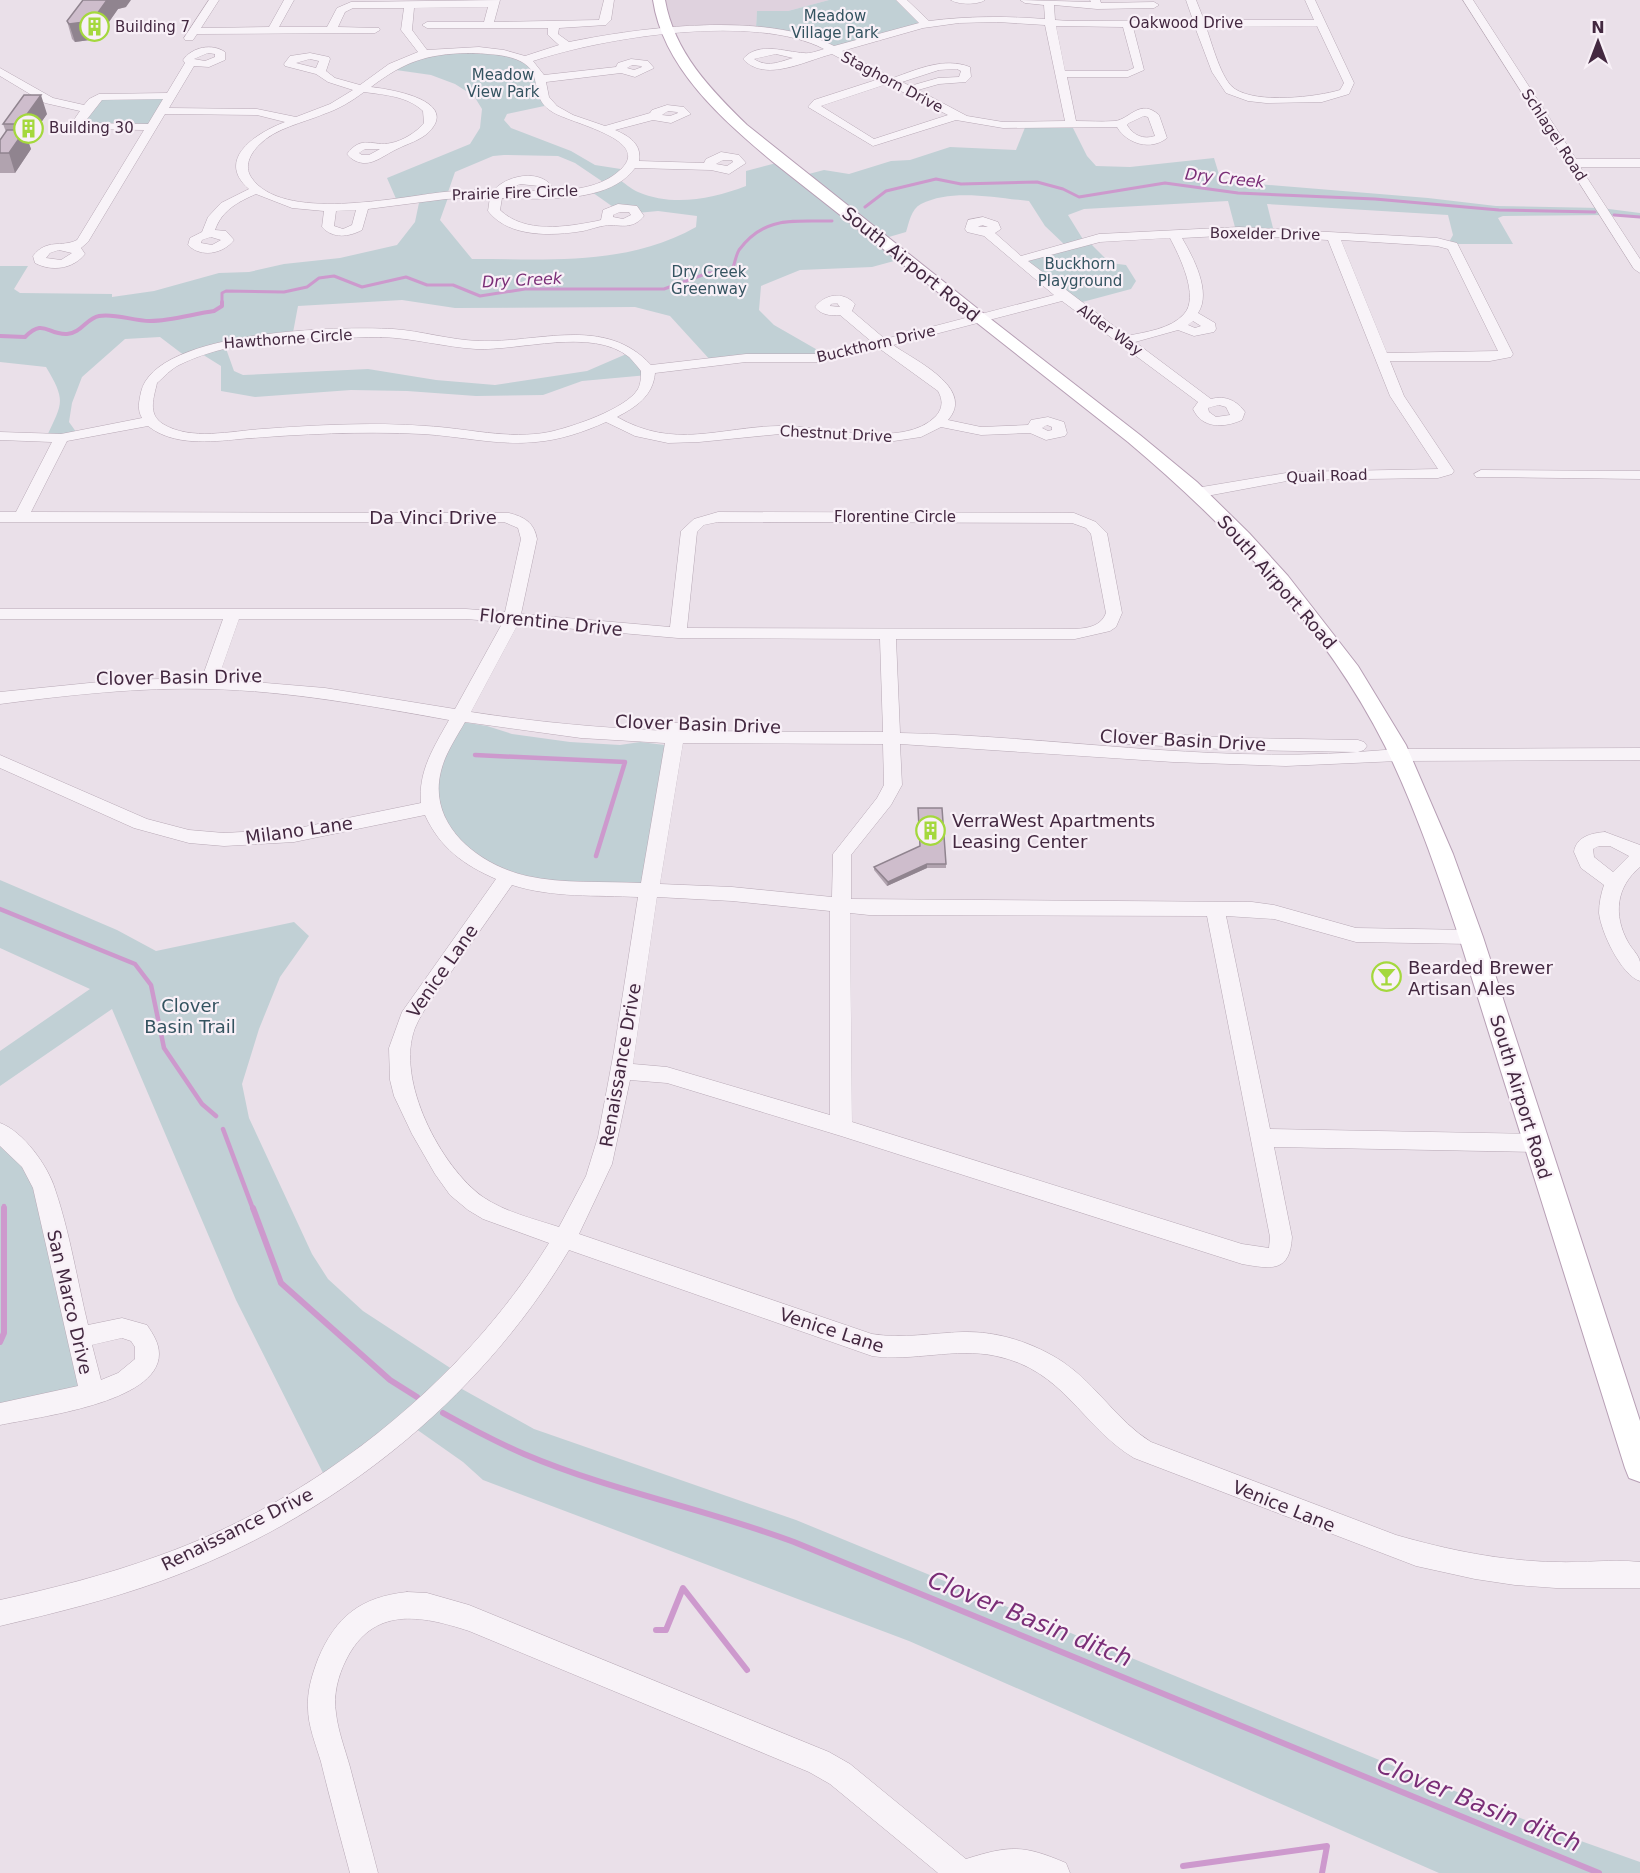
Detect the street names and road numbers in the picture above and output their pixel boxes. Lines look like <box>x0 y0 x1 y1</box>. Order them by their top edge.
street label: Oakwood Drive <box>1129 14 1243 32</box>
street label: Staghorn Drive <box>838 48 946 116</box>
street label: Schlagel Road <box>1518 86 1590 184</box>
street label: Prairie Fire Circle <box>452 182 578 204</box>
street label: South Airport Road <box>838 202 984 326</box>
street label: Boxelder Drive <box>1210 224 1320 244</box>
street label: Alder Way <box>1074 300 1146 360</box>
street label: Buckthorn Drive <box>815 322 937 366</box>
street label: Hawthorne Circle <box>223 326 353 352</box>
street label: Chestnut Drive <box>779 422 893 446</box>
street label: Quail Road <box>1286 466 1368 486</box>
street label: Da Vinci Drive <box>369 507 497 528</box>
street label: Florentine Circle <box>834 508 956 526</box>
street label: South Airport Road <box>1213 511 1341 653</box>
street label: Florentine Drive <box>478 604 624 640</box>
street label: Clover Basin Drive <box>96 665 262 689</box>
street label: Clover Basin Drive <box>615 711 781 737</box>
street label: Clover Basin Drive <box>1099 725 1267 755</box>
street label: Milano Lane <box>244 812 354 848</box>
street label: Venice Lane <box>402 920 482 1022</box>
street label: Renaissance Drive <box>595 981 645 1149</box>
street label: South Airport Road <box>1486 1012 1556 1182</box>
street label: San Marco Drive <box>43 1228 97 1376</box>
street label: Venice Lane <box>777 1303 887 1357</box>
street label: Venice Lane <box>1230 1476 1338 1536</box>
street label: Renaissance Drive <box>158 1483 316 1575</box>

